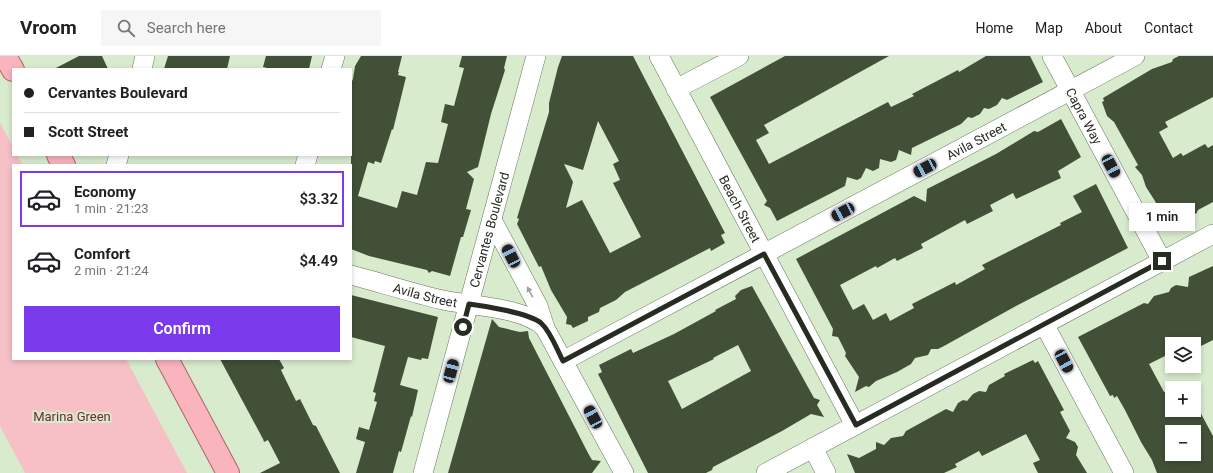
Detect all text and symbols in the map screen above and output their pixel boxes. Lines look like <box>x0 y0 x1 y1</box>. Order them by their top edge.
search box <box>101 10 381 46</box>
text: Vroom <box>20 16 77 39</box>
icon: search <box>115 17 137 39</box>
text: Search here <box>147 19 226 37</box>
text: Home <box>975 20 1013 36</box>
text: Map <box>1035 20 1063 36</box>
text: About <box>1085 20 1122 36</box>
text: Contact <box>1144 20 1193 36</box>
text: Cervantes Boulevard <box>48 84 188 102</box>
street label: Capra Way <box>1063 85 1105 147</box>
street label: Avila Street <box>944 119 1008 163</box>
text: Scott Street <box>48 123 128 141</box>
car <box>1100 153 1122 179</box>
car <box>912 157 938 179</box>
street label: Cervantes Boulevard <box>466 170 512 289</box>
street label: Beach Street <box>716 173 764 245</box>
icon: car <box>26 181 62 217</box>
text: Economy <box>74 183 136 201</box>
text: $3.32 <box>299 190 338 208</box>
text: 1 min · 21:23 <box>74 201 149 216</box>
car <box>830 201 856 223</box>
callout: 1 min <box>1129 203 1195 231</box>
text: 1 min <box>1146 209 1178 224</box>
icon: car <box>26 243 62 279</box>
car <box>500 243 522 269</box>
text: Comfort <box>74 245 130 263</box>
text: $4.49 <box>299 252 338 270</box>
route end <box>1153 252 1171 270</box>
text: 2 min · 21:24 <box>74 263 149 278</box>
street label: Avila Street <box>392 280 458 310</box>
one-way arrow <box>527 286 533 298</box>
button: Confirm <box>24 306 340 352</box>
route start <box>454 318 472 336</box>
map controls <box>1165 337 1201 461</box>
button: layers <box>1165 337 1201 373</box>
car <box>1053 348 1075 374</box>
car <box>442 358 460 384</box>
button: + <box>1165 381 1201 417</box>
car <box>582 404 604 430</box>
park label: Marina Green <box>33 409 111 424</box>
button: − <box>1165 425 1201 461</box>

